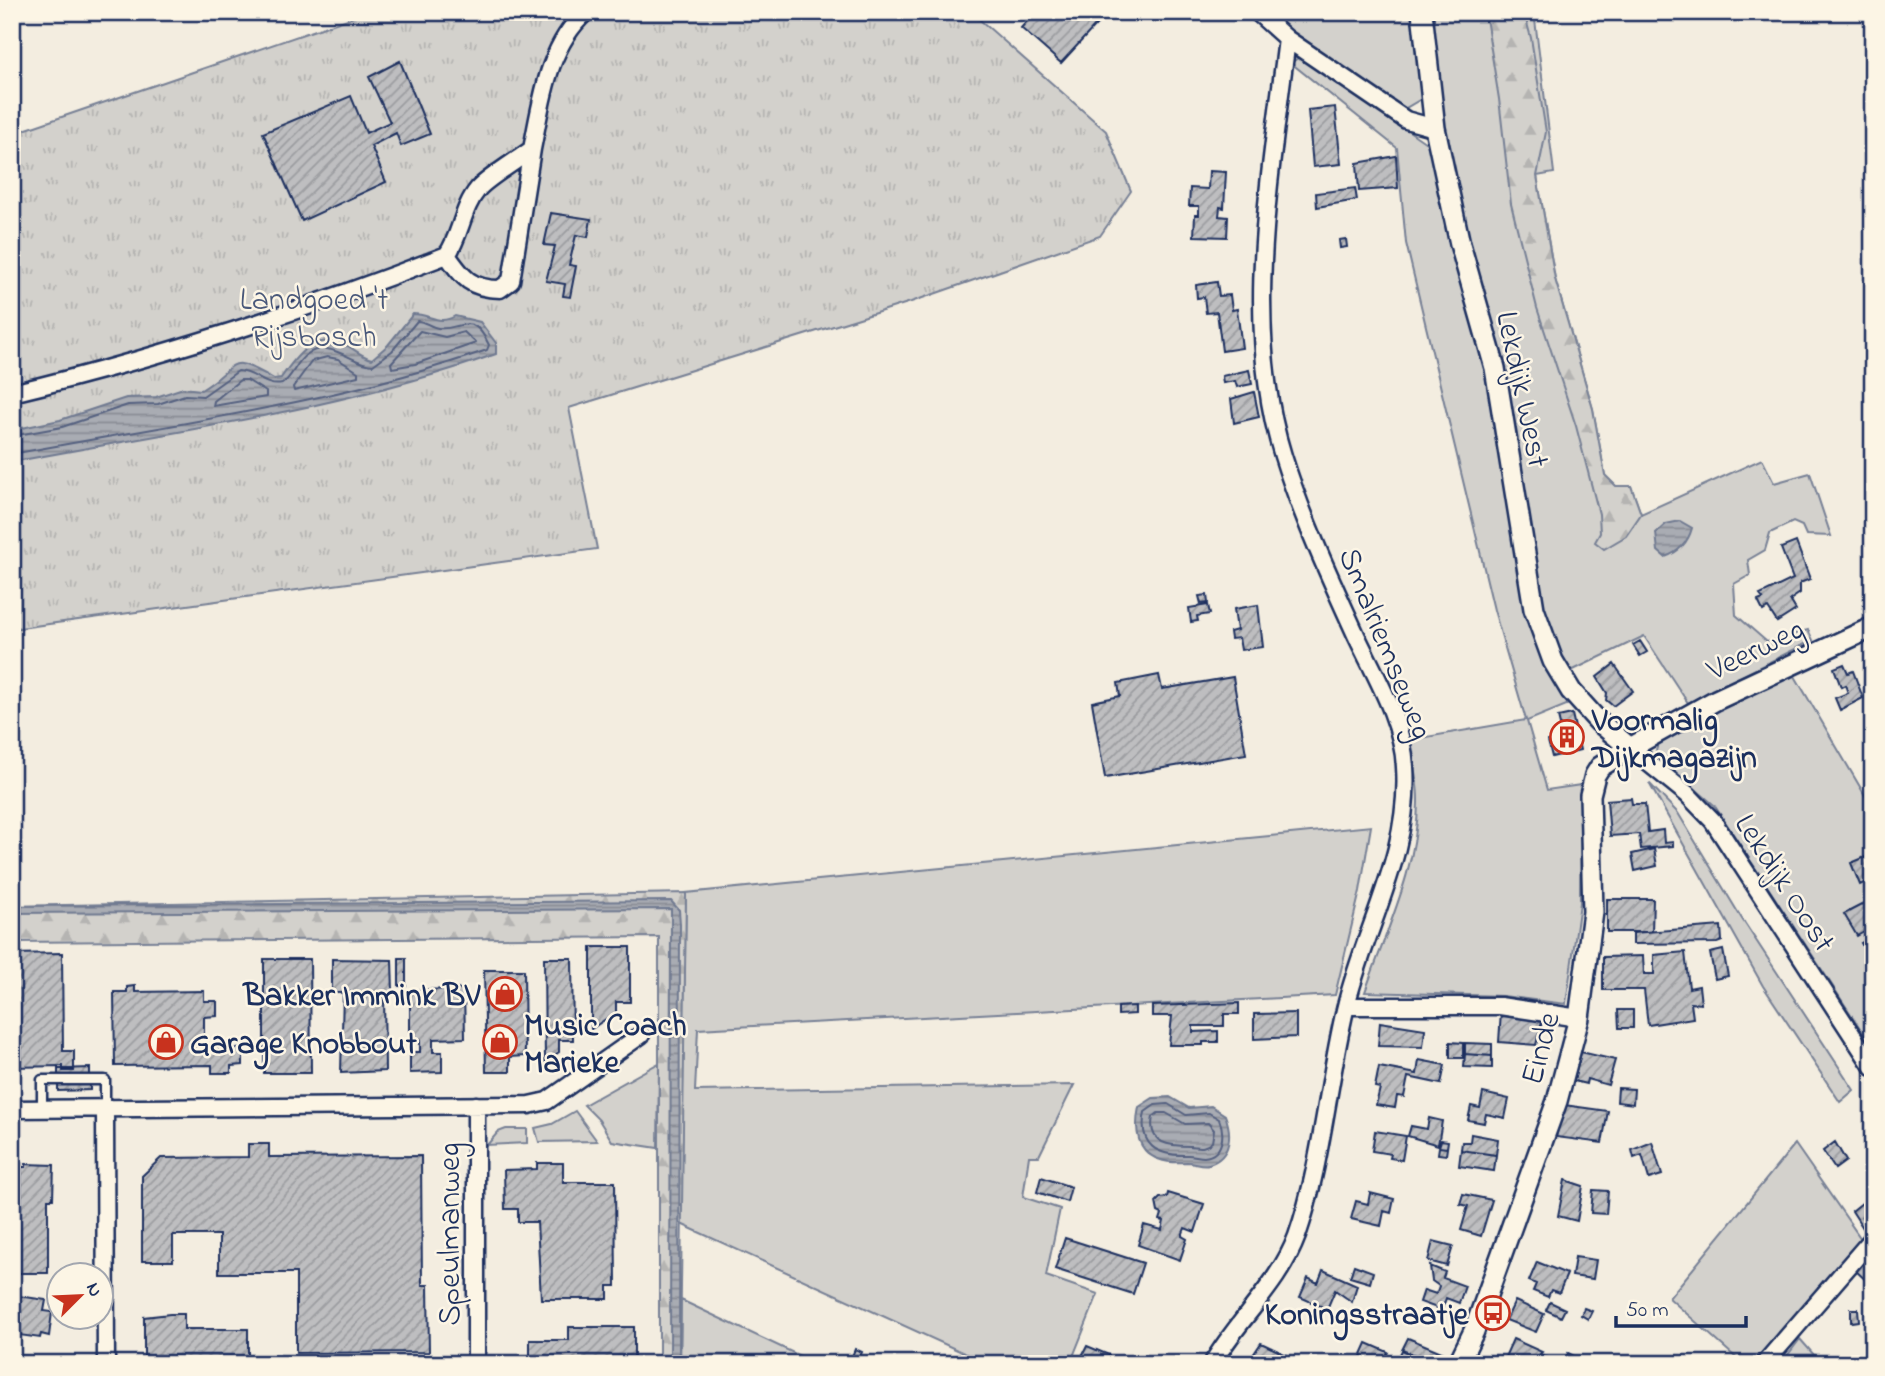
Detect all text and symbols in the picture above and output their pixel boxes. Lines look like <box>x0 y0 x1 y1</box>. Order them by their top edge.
park label: Landgoed 't Rijsbosch <box>240 278 388 362</box>
street label: Lekdijk West <box>1481 307 1560 472</box>
street label: Smalriemseweg <box>1324 541 1444 747</box>
street label: Veerweg <box>1699 607 1813 695</box>
place label: Voormalig Dijkmagazijn <box>1590 699 1757 784</box>
building icon: Voormalig Dijkmagazijn <box>1548 718 1586 756</box>
street label: Lekdijk Oost <box>1721 805 1846 963</box>
place label: Bakker Immink BV <box>242 974 481 1021</box>
shop icon: Bakker Immink BV <box>486 975 524 1013</box>
place label: Music Coach Marieke <box>524 1004 687 1088</box>
street label: Einde <box>1510 1007 1575 1090</box>
place label: Garage Knobbout <box>190 1022 417 1070</box>
shop icon: Garage Knobbout <box>147 1023 185 1061</box>
shop icon: Music Coach Marieke <box>481 1023 519 1061</box>
street label: Speulmanweg <box>428 1142 475 1326</box>
north arrow <box>46 1260 116 1330</box>
text: N <box>78 1279 108 1302</box>
scale bar <box>1616 1285 1745 1329</box>
place label: Koningsstraatje <box>1265 1293 1470 1341</box>
bus stop icon: Koningsstraatje <box>1474 1294 1512 1332</box>
text: 50 m <box>1626 1296 1669 1326</box>

